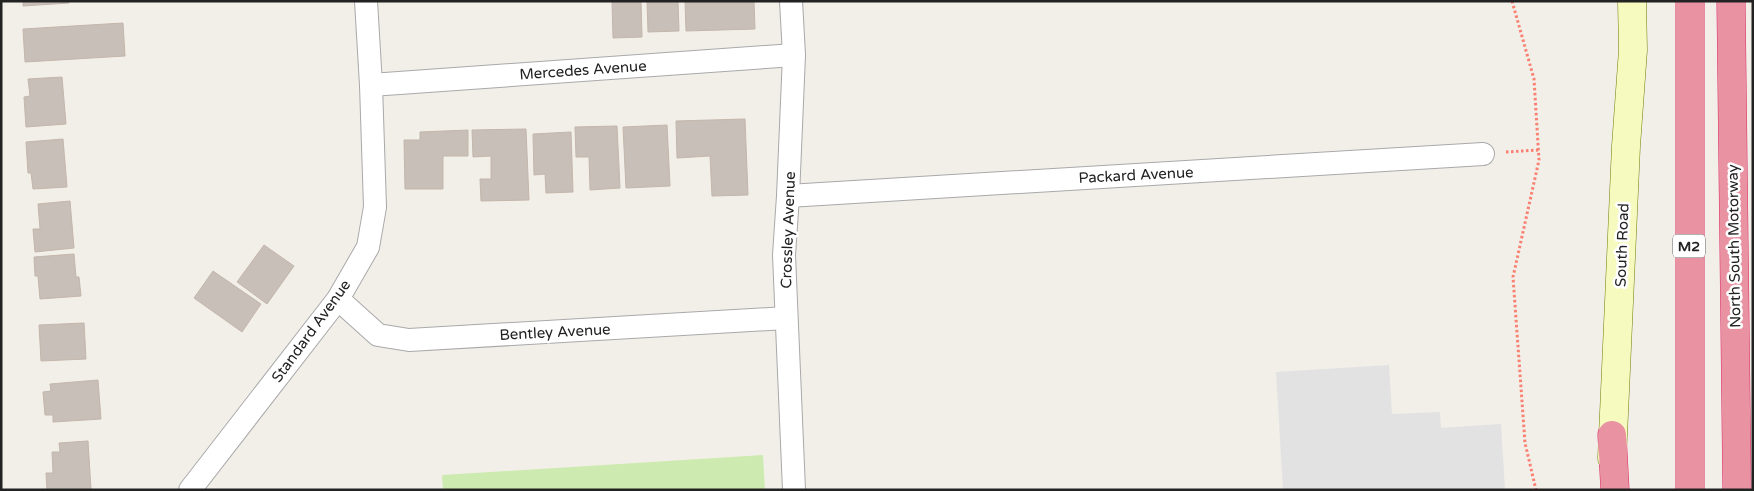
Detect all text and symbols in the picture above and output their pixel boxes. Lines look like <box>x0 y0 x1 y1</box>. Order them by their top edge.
street label: Mercedes Avenue <box>519 57 647 83</box>
street label: Packard Avenue <box>1078 163 1194 187</box>
street label: North South Motorway <box>1724 164 1744 328</box>
street label: Crossley Avenue <box>777 171 799 289</box>
street label: South Road <box>1612 203 1632 287</box>
road number: M2 <box>1673 235 1705 258</box>
street label: Standard Avenue <box>268 276 354 386</box>
street label: Bentley Avenue <box>499 320 611 344</box>

